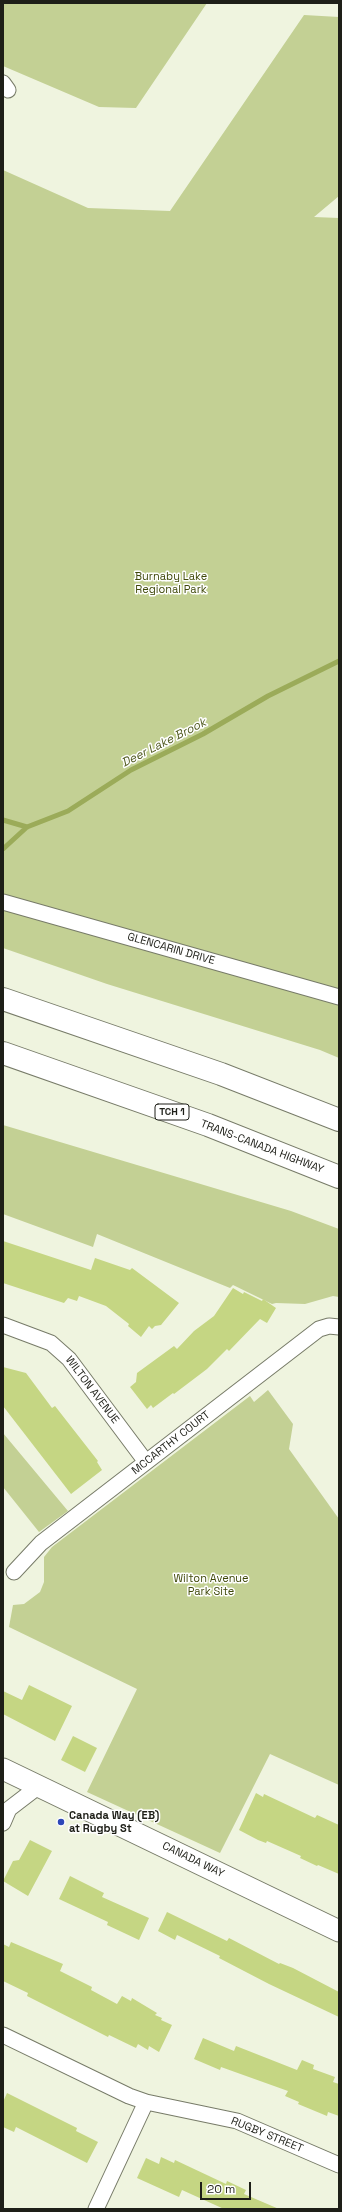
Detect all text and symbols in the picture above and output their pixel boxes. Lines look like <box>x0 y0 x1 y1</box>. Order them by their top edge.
park label: Burnaby Lake Regional Park <box>135 570 207 596</box>
water label: Deer Lake Brook <box>119 715 209 771</box>
street label: GLENCARIN DRIVE <box>126 930 216 968</box>
road number: TCH 1 <box>155 1104 189 1120</box>
street label: TRANS-CANADA HIGHWAY <box>198 1117 326 1177</box>
street label: WILTON AVENUE <box>62 1354 122 1426</box>
street label: MCCARTHY COURT <box>129 1408 213 1478</box>
park label: Wilton Avenue Park Site <box>173 1572 249 1598</box>
place label: Canada Way (EB) at Rugby St <box>69 1809 159 1835</box>
marker: Canada Way (EB) at Rugby St <box>56 1817 66 1827</box>
street label: CANADA WAY <box>160 1839 226 1881</box>
street label: RUGBY STREET <box>229 2114 305 2156</box>
scale bar <box>202 2174 253 2200</box>
text: 20 m <box>207 2181 235 2197</box>

